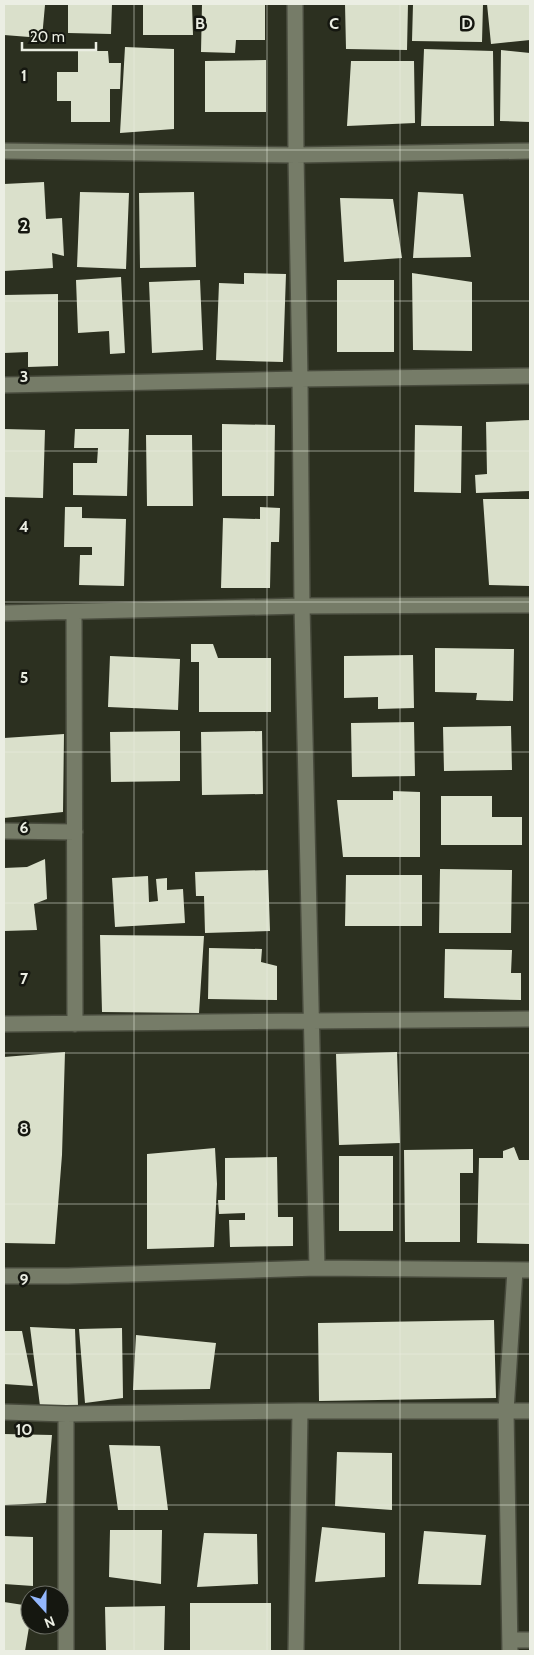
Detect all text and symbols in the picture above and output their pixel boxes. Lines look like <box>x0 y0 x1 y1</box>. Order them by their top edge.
text: B <box>195 14 205 33</box>
text: C <box>329 14 339 33</box>
text: D <box>461 14 473 33</box>
scale bar <box>22 20 96 52</box>
text: 20 m <box>30 28 65 46</box>
text: 1 <box>21 66 27 85</box>
text: 2 <box>20 216 28 235</box>
text: 3 <box>20 367 28 386</box>
text: 4 <box>19 517 29 536</box>
text: 5 <box>20 668 28 687</box>
text: 6 <box>20 818 29 837</box>
text: 7 <box>20 969 29 988</box>
text: 8 <box>19 1119 29 1138</box>
text: 9 <box>20 1270 29 1289</box>
text: 10 <box>15 1420 33 1439</box>
north arrow <box>20 1585 70 1635</box>
text: N <box>42 1612 58 1632</box>

